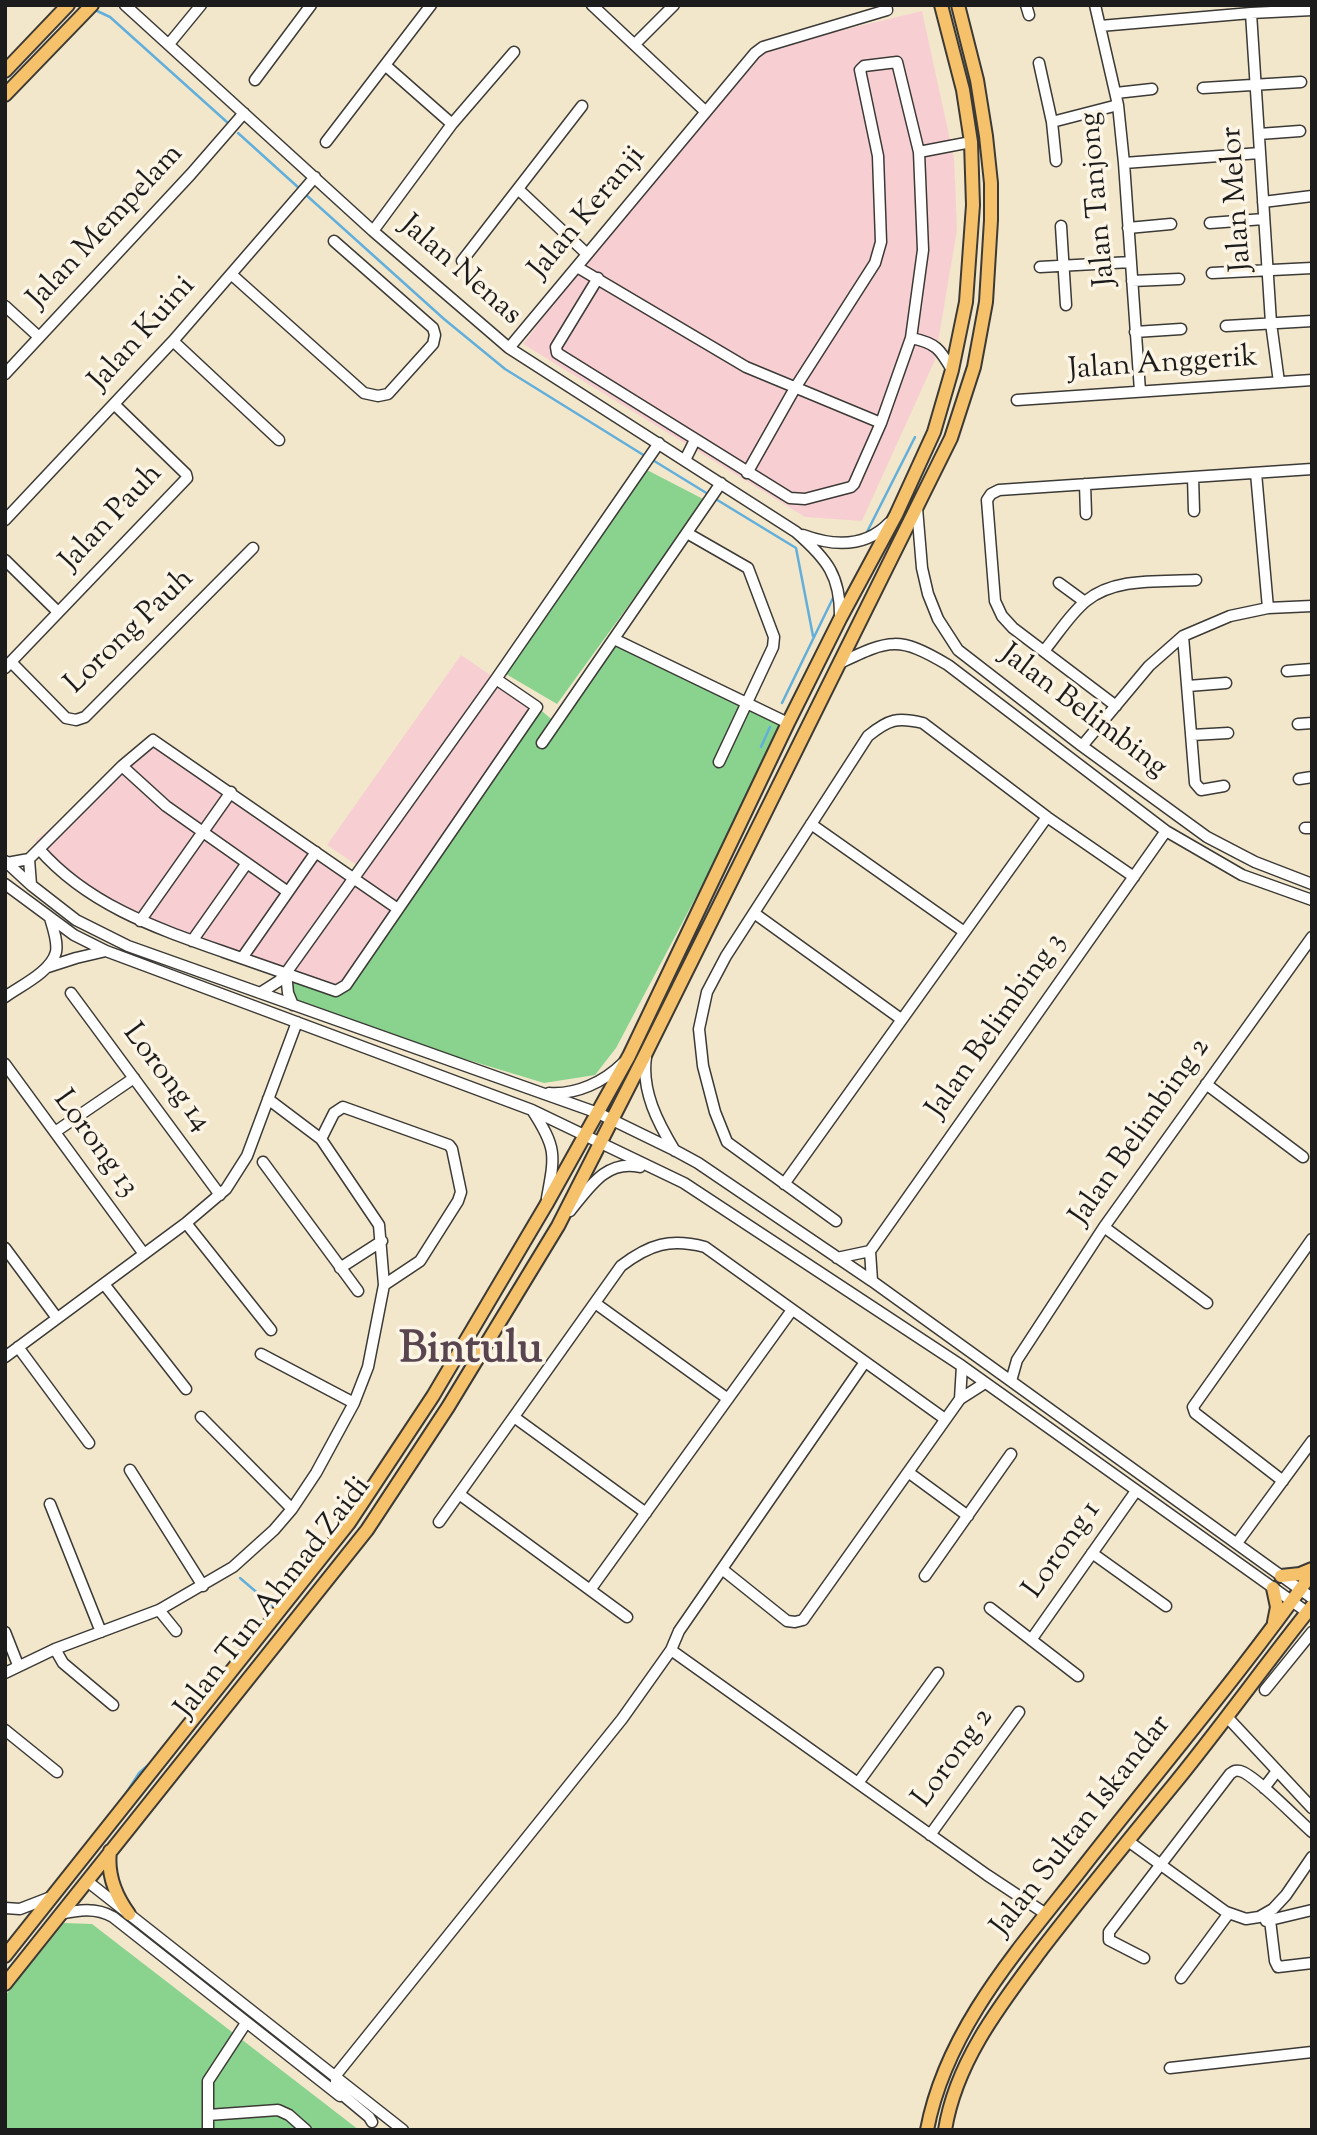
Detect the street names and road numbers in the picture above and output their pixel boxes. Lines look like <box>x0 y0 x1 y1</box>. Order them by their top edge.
street label: Jalan Tanjong <box>1074 110 1126 288</box>
street label: Jalan Melor <box>1216 125 1262 273</box>
street label: Jalan Mempelam <box>22 138 192 318</box>
street label: Jalan Keranji <box>523 140 655 288</box>
street label: Jalan Nenas <box>391 209 527 335</box>
street label: Jalan Kuini <box>83 270 205 400</box>
street label: Jalan Anggerik <box>1067 341 1259 391</box>
street label: Jalan Pauh <box>54 458 172 580</box>
street label: Lorong Pauh <box>59 563 203 703</box>
street label: Jalan Belimbing <box>991 638 1173 788</box>
street label: Jalan Belimbing 3 <box>921 927 1075 1127</box>
street label: Lorong 14 <box>113 1018 217 1140</box>
street label: Jalan Belimbing 2 <box>1064 1032 1220 1234</box>
street label: Lorong 13 <box>43 1085 145 1205</box>
street label: Jalan Tun Ahmad Zaidi <box>169 1471 381 1727</box>
street label: Lorong 1 <box>1017 1495 1111 1607</box>
street label: Lorong 2 <box>907 1702 1003 1816</box>
street label: Jalan Sultan Iskandar <box>985 1709 1181 1945</box>

